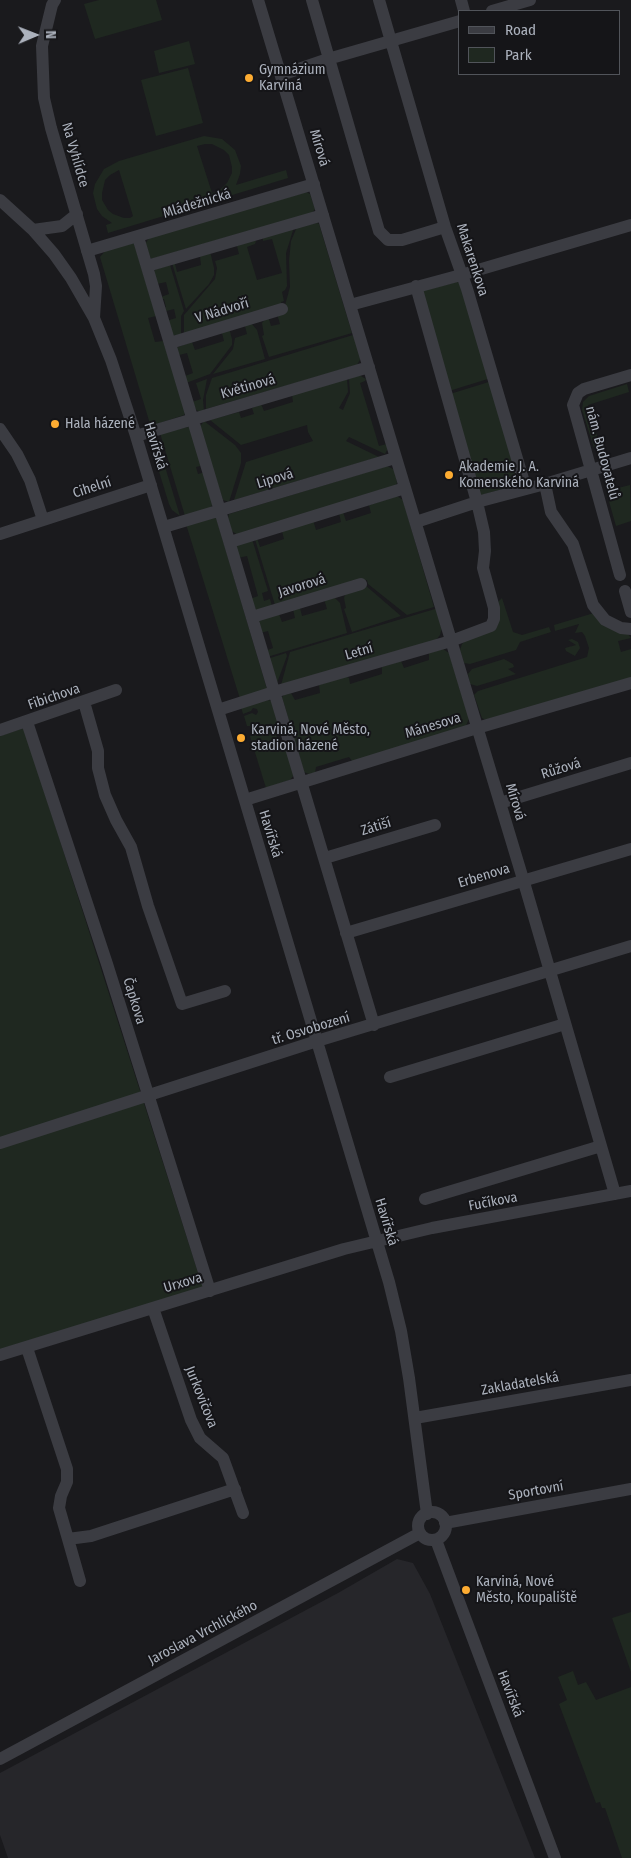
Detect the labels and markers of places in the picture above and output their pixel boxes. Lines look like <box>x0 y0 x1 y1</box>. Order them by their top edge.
place label: Gymnázium Karviná <box>259 62 325 94</box>
marker: Gymnázium Karviná <box>243 72 255 84</box>
place label: Hala házené <box>65 416 135 432</box>
marker: Hala házené <box>49 418 61 430</box>
place label: Akademie J. A. Komenského Karviná <box>459 459 579 492</box>
marker: Akademie J. A. Komenského Karviná <box>443 469 455 481</box>
place label: Karviná, Nové Město, stadion házené <box>251 722 370 754</box>
marker: Karviná, Nové Město, stadion házené <box>235 732 247 744</box>
place label: Karviná, Nové Město, Koupaliště <box>476 1574 577 1606</box>
marker: Karviná, Nové Město, Koupaliště <box>460 1584 472 1596</box>

